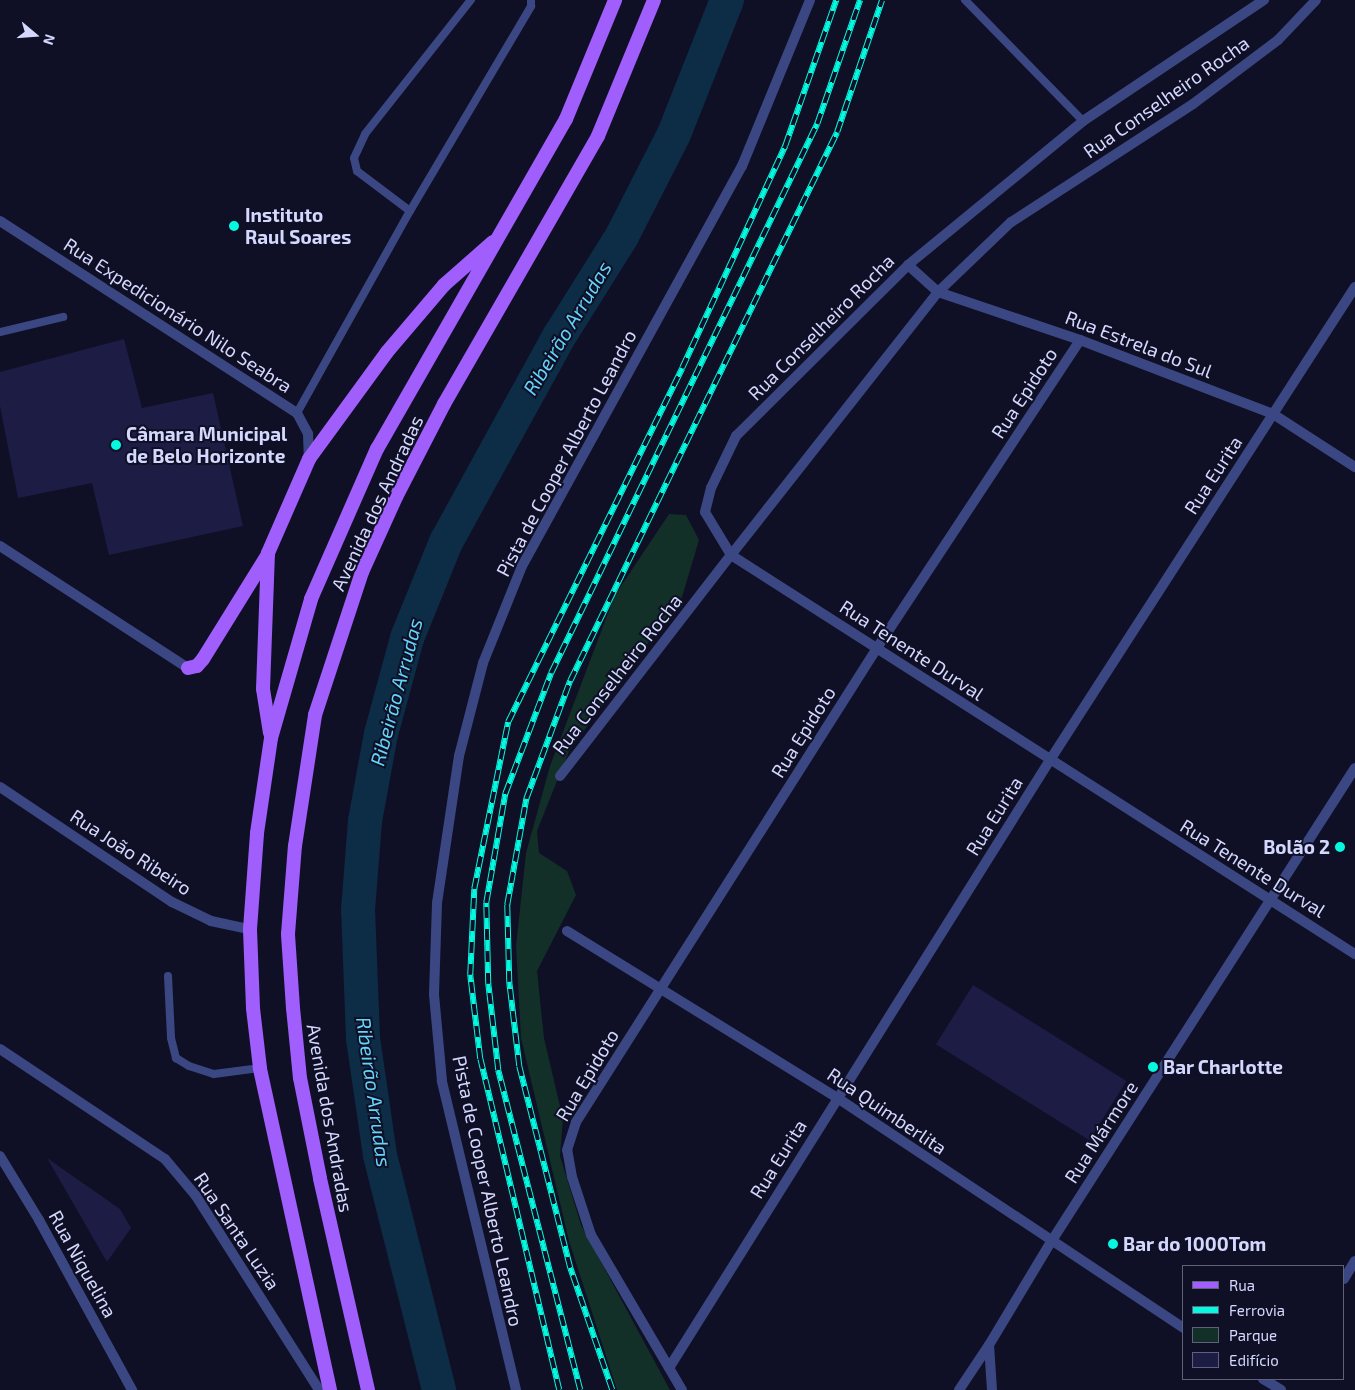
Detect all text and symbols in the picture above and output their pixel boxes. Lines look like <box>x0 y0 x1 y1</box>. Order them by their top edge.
north arrow <box>10 10 60 60</box>
street label: Rua Conselheiro Rocha <box>1079 31 1253 163</box>
text: N <box>40 32 59 47</box>
place label: Instituto Raul Soares <box>245 204 352 248</box>
marker: Instituto Raul Soares <box>227 219 241 233</box>
street label: Rua Expedicionário Nilo Seabra <box>60 233 296 397</box>
street label: Rua Conselheiro Rocha <box>743 249 899 405</box>
water label: Ribeirão Arrudas <box>518 257 616 399</box>
street label: Rua Estrela do Sul <box>1062 305 1216 383</box>
street label: Pista de Cooper Alberto Leandro <box>491 325 641 581</box>
street label: Rua Epidoto <box>986 343 1062 443</box>
street label: Avenida dos Andradas <box>326 412 428 594</box>
place label: Câmara Municipal de Belo Horizonte <box>126 423 287 467</box>
street label: Rua Eurita <box>1179 432 1247 518</box>
marker: Câmara Municipal de Belo Horizonte <box>110 439 122 451</box>
street label: Rua Conselheiro Rocha <box>547 589 687 759</box>
street label: Rua Tenente Durval <box>836 595 988 705</box>
water label: Ribeirão Arrudas <box>365 615 427 769</box>
street label: Rua Epidoto <box>766 682 840 782</box>
street label: Rua Eurita <box>961 772 1027 860</box>
street label: Rua João Ribeiro <box>66 804 196 900</box>
street label: Rua Tenente Durval <box>1176 814 1330 922</box>
place label: Bolão 2 <box>1263 836 1330 858</box>
marker: Bolão 2 <box>1334 841 1346 853</box>
water label: Ribeirão Arrudas <box>352 1015 396 1169</box>
street label: Avenida dos Andradas <box>302 1022 358 1214</box>
street label: Rua Epidoto <box>551 1025 623 1125</box>
street label: Pista de Cooper Alberto Leandro <box>448 1053 528 1329</box>
place label: Bar Charlotte <box>1163 1056 1283 1078</box>
marker: Bar Charlotte <box>1147 1061 1159 1073</box>
street label: Rua Quimberlita <box>823 1063 951 1159</box>
street label: Rua Mármore <box>1060 1077 1142 1187</box>
street label: Rua Eurita <box>745 1115 811 1203</box>
street label: Rua Santa Luzia <box>189 1168 285 1294</box>
street label: Rua Niquelina <box>44 1206 122 1322</box>
place label: Bar do 1000Tom <box>1123 1233 1267 1255</box>
marker: Bar do 1000Tom <box>1107 1238 1119 1250</box>
legend <box>1182 1265 1345 1380</box>
text: Rua <box>1229 1276 1255 1294</box>
text: Ferrovia <box>1229 1301 1285 1319</box>
text: Parque <box>1229 1326 1277 1344</box>
text: Edifício <box>1229 1351 1279 1369</box>

